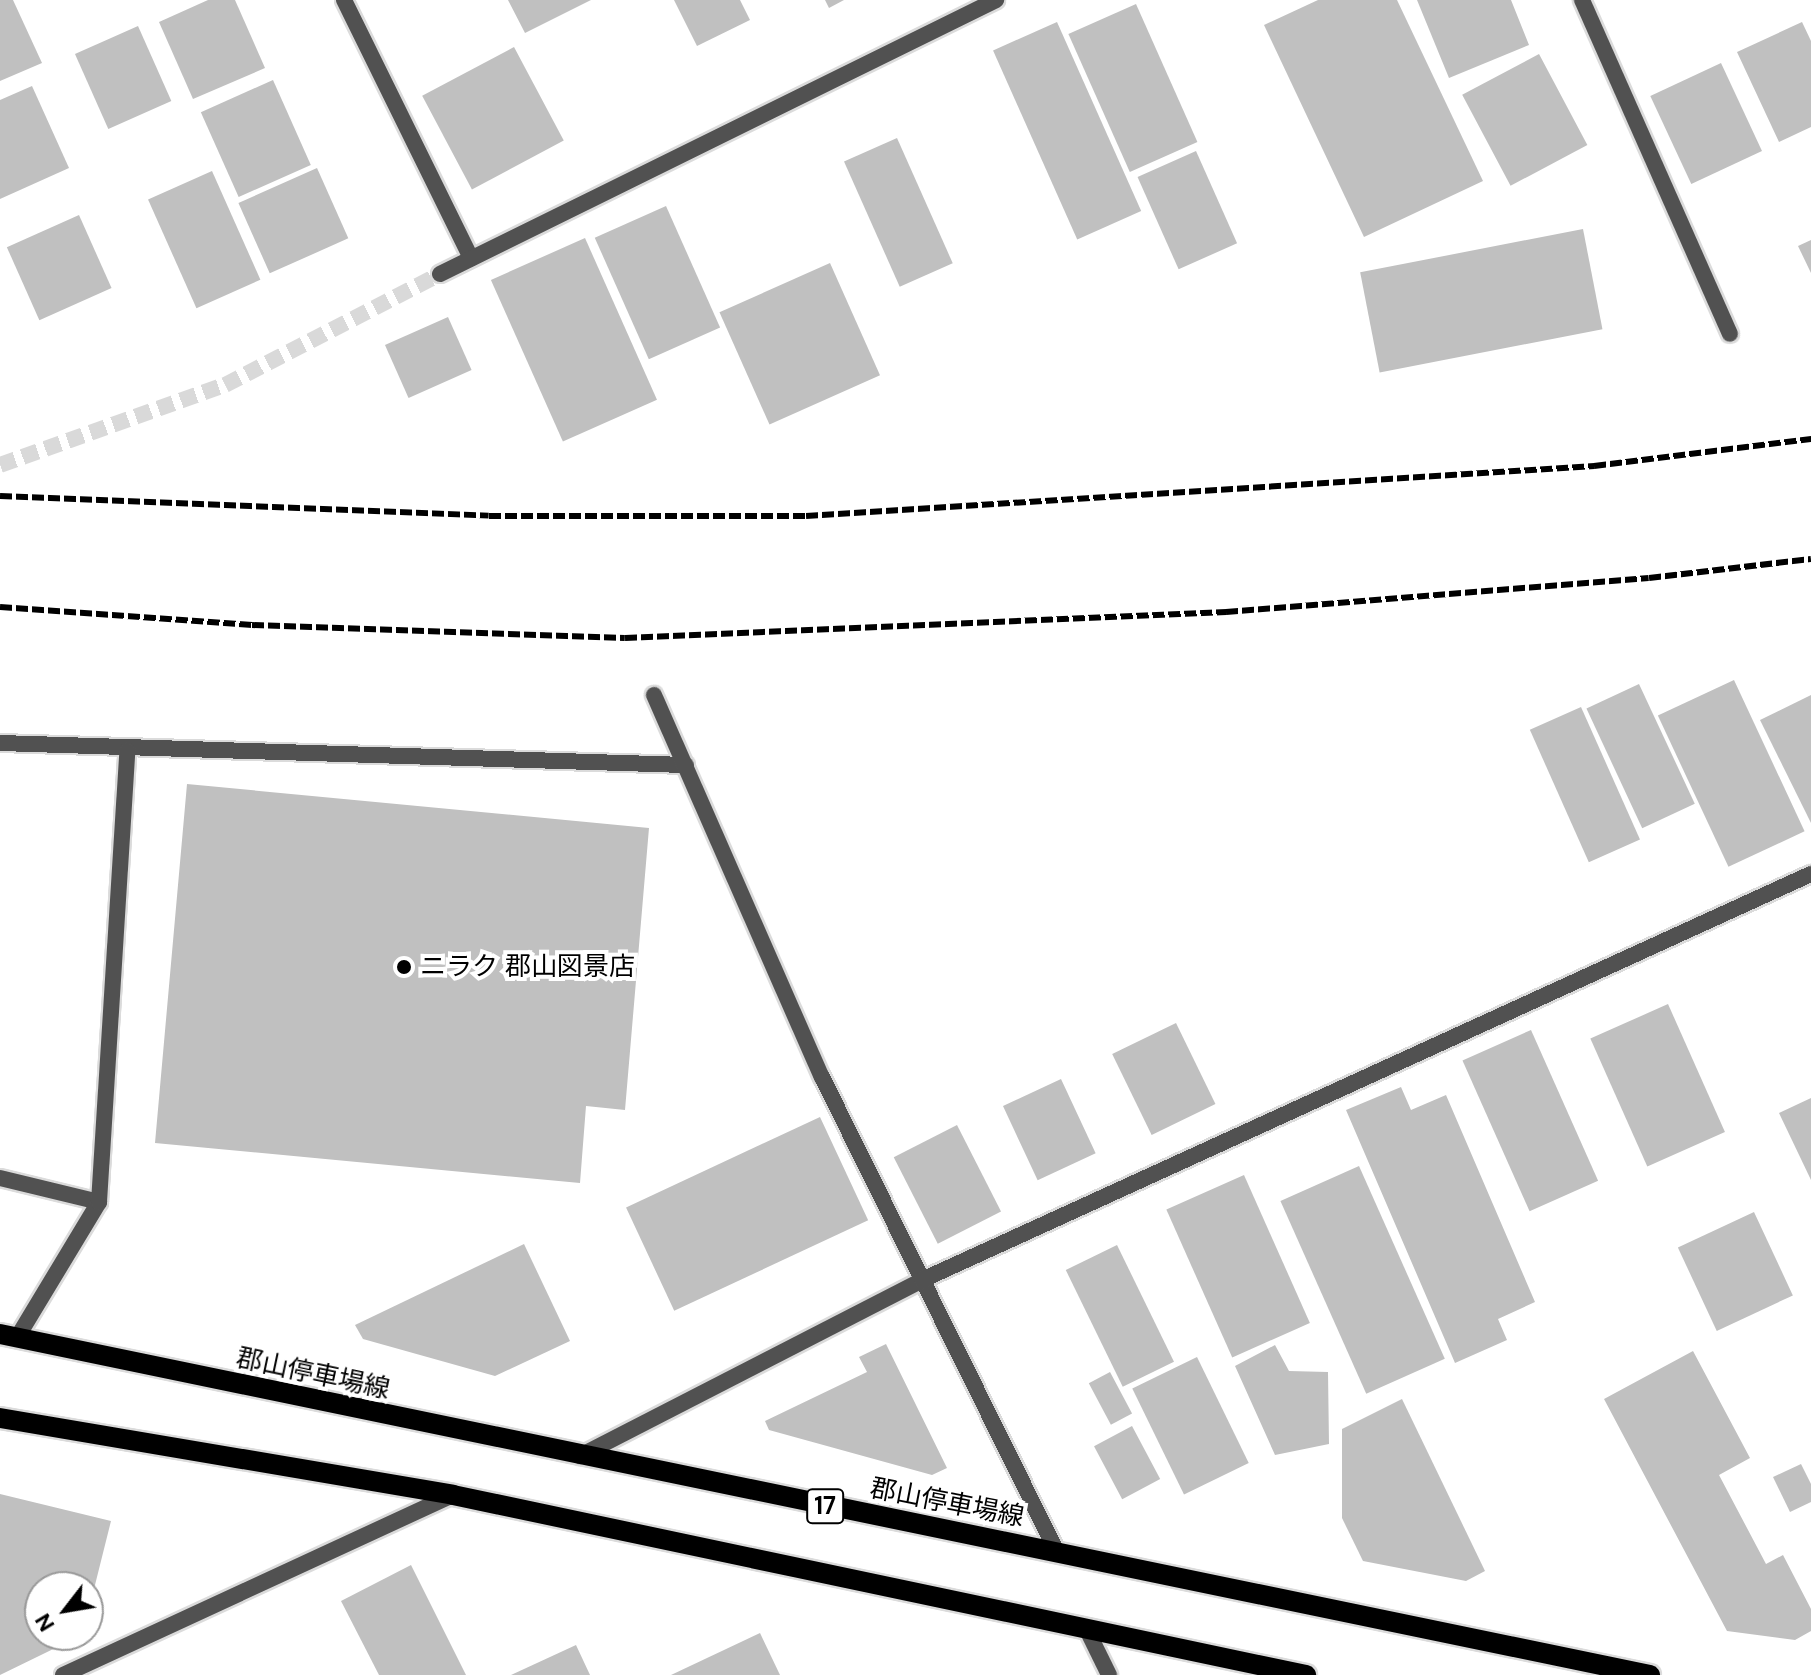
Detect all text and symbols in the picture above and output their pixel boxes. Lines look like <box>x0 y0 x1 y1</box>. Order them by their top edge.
place label: ニラク 郡山図景店 <box>420 951 635 983</box>
marker: ニラク 郡山図景店 <box>395 958 413 976</box>
street label: 郡山停車場線 <box>233 1343 393 1405</box>
street label: 郡山停車場線 <box>867 1473 1027 1533</box>
road number: 17 <box>805 1486 845 1526</box>
north arrow <box>24 1571 104 1651</box>
text: N <box>28 1608 61 1637</box>

